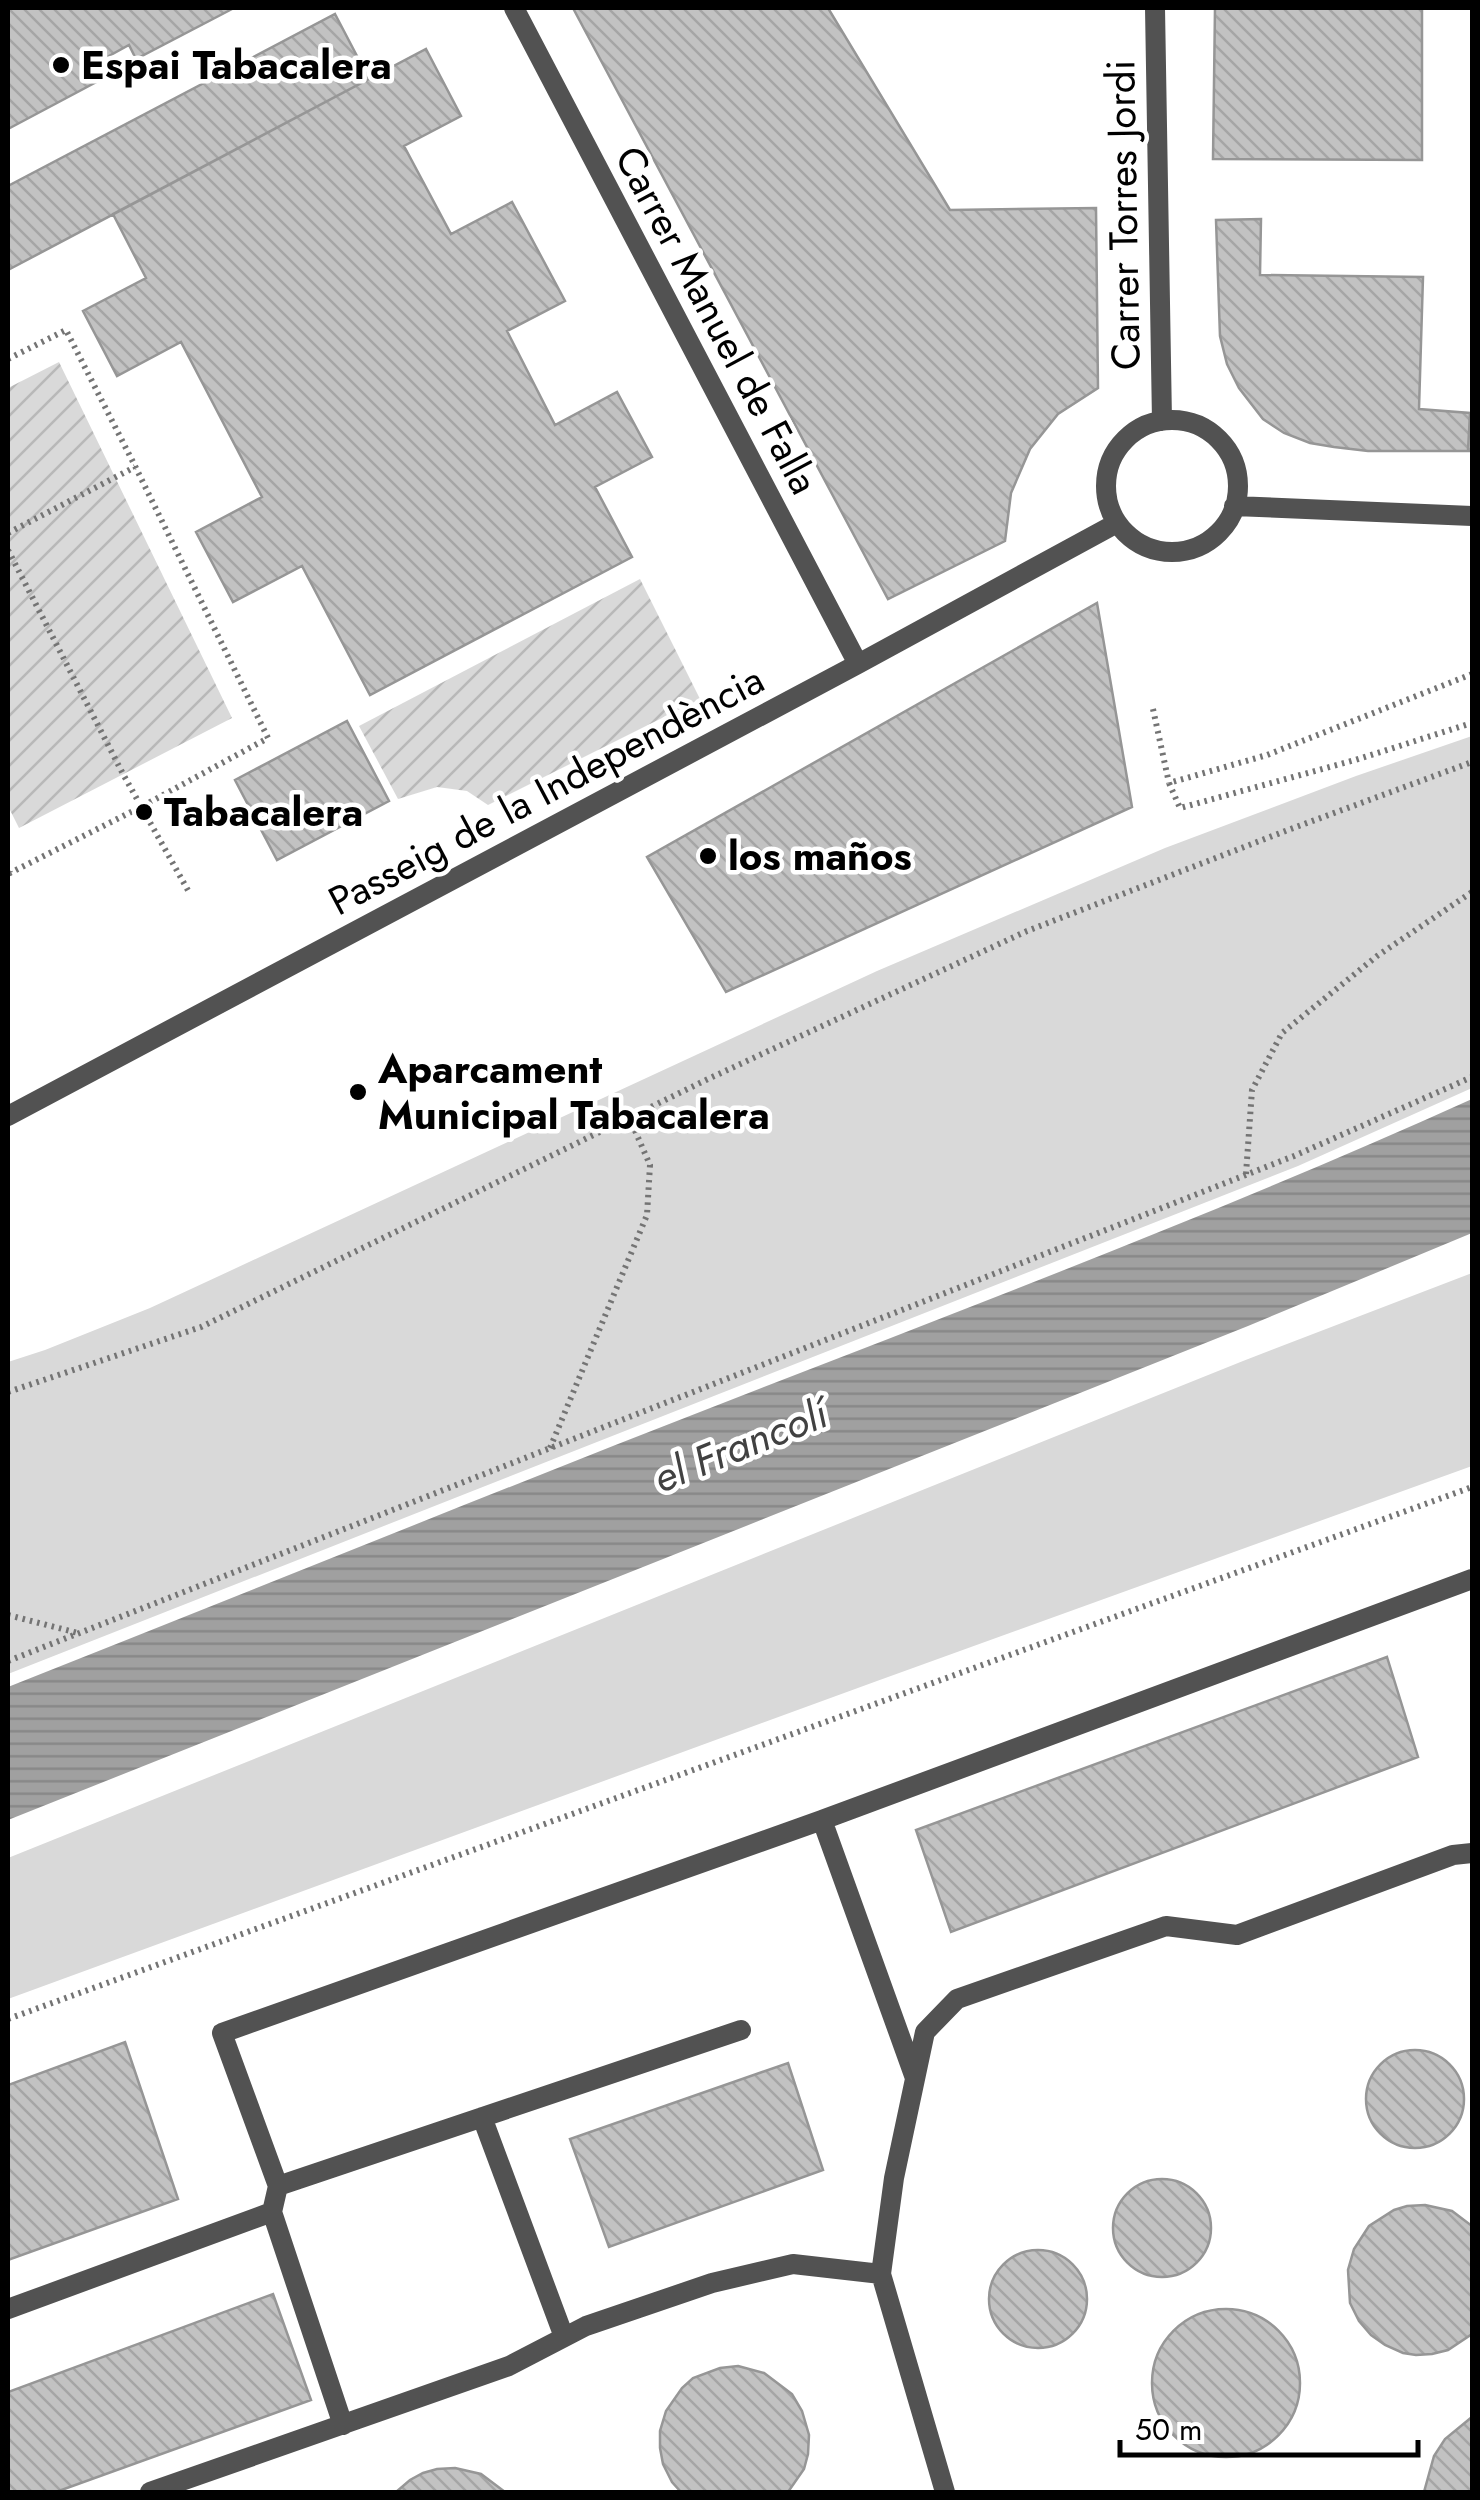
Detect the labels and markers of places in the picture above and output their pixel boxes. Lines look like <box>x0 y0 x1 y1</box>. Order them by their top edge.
place label: Espai Tabacalera <box>81 36 392 94</box>
marker: Espai Tabacalera <box>50 54 72 76</box>
place label: Tabacalera <box>164 783 363 841</box>
marker: Tabacalera <box>133 801 155 823</box>
place label: los maños <box>728 827 912 885</box>
marker: los maños <box>697 845 719 867</box>
place label: Aparcament Municipal Tabacalera <box>377 1040 770 1144</box>
marker: Aparcament Municipal Tabacalera <box>347 1081 369 1103</box>

